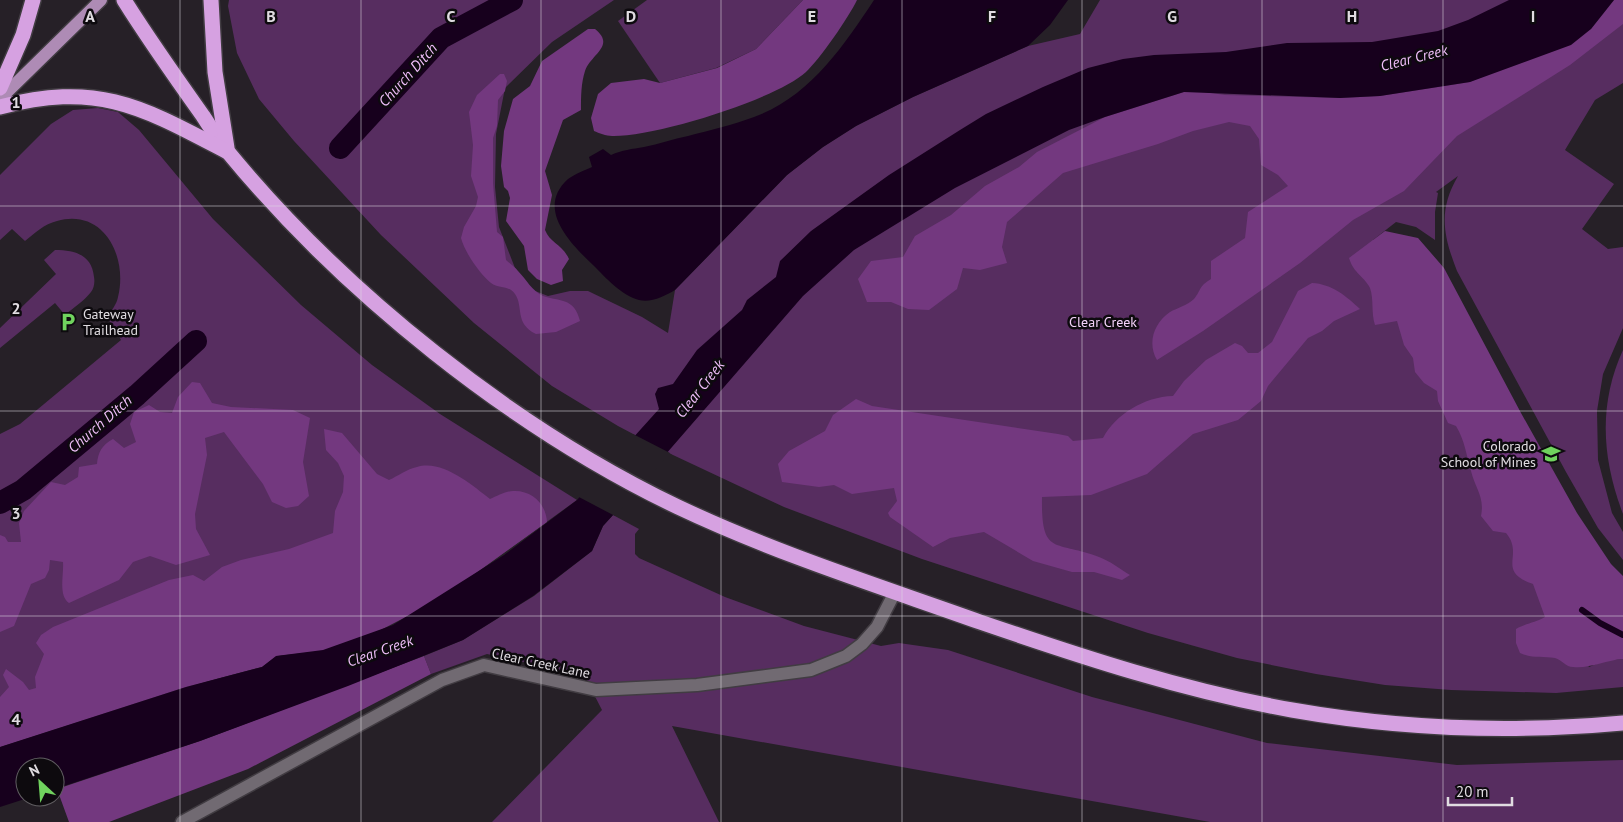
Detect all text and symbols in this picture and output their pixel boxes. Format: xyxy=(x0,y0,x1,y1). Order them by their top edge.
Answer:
text: A xyxy=(85,6,95,26)
text: B xyxy=(266,6,276,26)
text: C xyxy=(447,6,456,26)
text: D xyxy=(626,6,636,26)
text: E xyxy=(808,6,816,26)
text: F xyxy=(988,6,996,26)
text: G xyxy=(1167,6,1177,26)
text: H xyxy=(1347,6,1357,26)
text: I xyxy=(1531,6,1535,26)
water label: Church Ditch xyxy=(374,39,441,110)
water label: Clear Creek xyxy=(1378,40,1451,75)
text: 1 xyxy=(11,92,21,112)
text: 2 xyxy=(11,298,21,318)
place label: Gateway Trailhead xyxy=(83,305,138,339)
parking icon: Gateway Trailhead xyxy=(57,311,79,333)
park label: Clear Creek xyxy=(1069,313,1137,331)
water label: Clear Creek xyxy=(671,355,729,422)
water label: Church Ditch xyxy=(64,390,136,457)
place label: Colorado School of Mines xyxy=(1441,437,1536,471)
school or university icon: Colorado School of Mines xyxy=(1540,443,1562,465)
text: 3 xyxy=(11,503,21,523)
water label: Clear Creek xyxy=(344,630,417,671)
street label: Clear Creek Lane xyxy=(490,644,592,682)
text: 4 xyxy=(11,709,21,729)
north arrow xyxy=(15,757,65,807)
text: N xyxy=(26,760,42,780)
scale bar xyxy=(1448,774,1512,806)
text: 20 m xyxy=(1456,782,1489,801)

